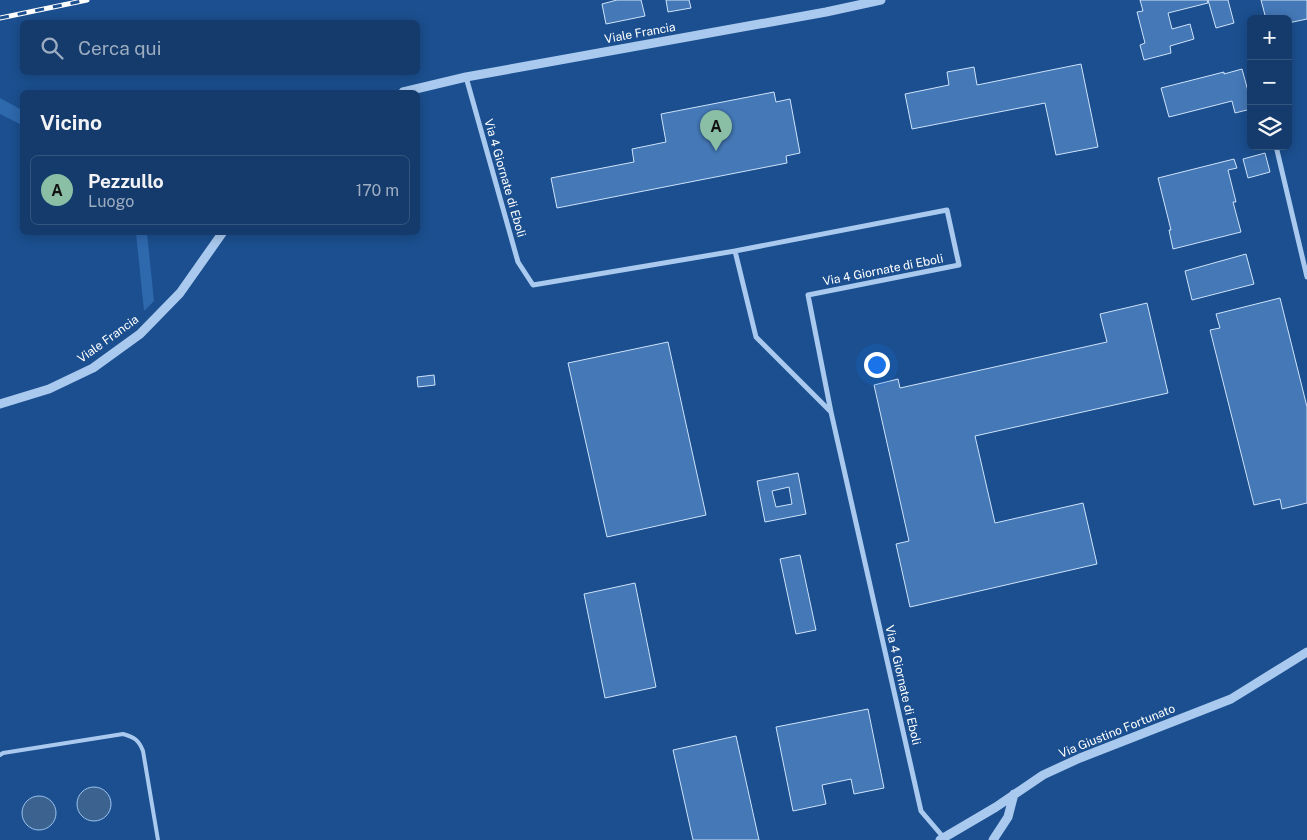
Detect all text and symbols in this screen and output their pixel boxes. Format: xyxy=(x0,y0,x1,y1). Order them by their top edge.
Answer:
map controls xyxy=(1247,15,1292,150)
button: + xyxy=(1247,15,1292,60)
search box xyxy=(20,20,420,75)
street label: Viale Francia xyxy=(603,20,677,46)
icon: search xyxy=(38,34,66,62)
text: Cerca qui xyxy=(78,37,161,59)
button: − xyxy=(1247,60,1292,105)
button: layers xyxy=(1247,105,1292,150)
text: Vicino xyxy=(40,110,102,135)
pin: A xyxy=(700,110,732,151)
street label: Via 4 Giornate di Eboli xyxy=(481,117,529,239)
text: Pezzullo xyxy=(88,170,164,192)
text: A xyxy=(51,181,63,200)
text: 170 m xyxy=(356,181,399,200)
text: Luogo xyxy=(88,192,134,211)
street label: Via 4 Giornate di Eboli xyxy=(822,251,944,289)
street label: Viale Francia xyxy=(75,312,141,366)
your location xyxy=(864,352,890,378)
street label: Via 4 Giornate di Eboli xyxy=(882,624,924,746)
street label: Via Giustino Fortunato xyxy=(1057,701,1177,761)

